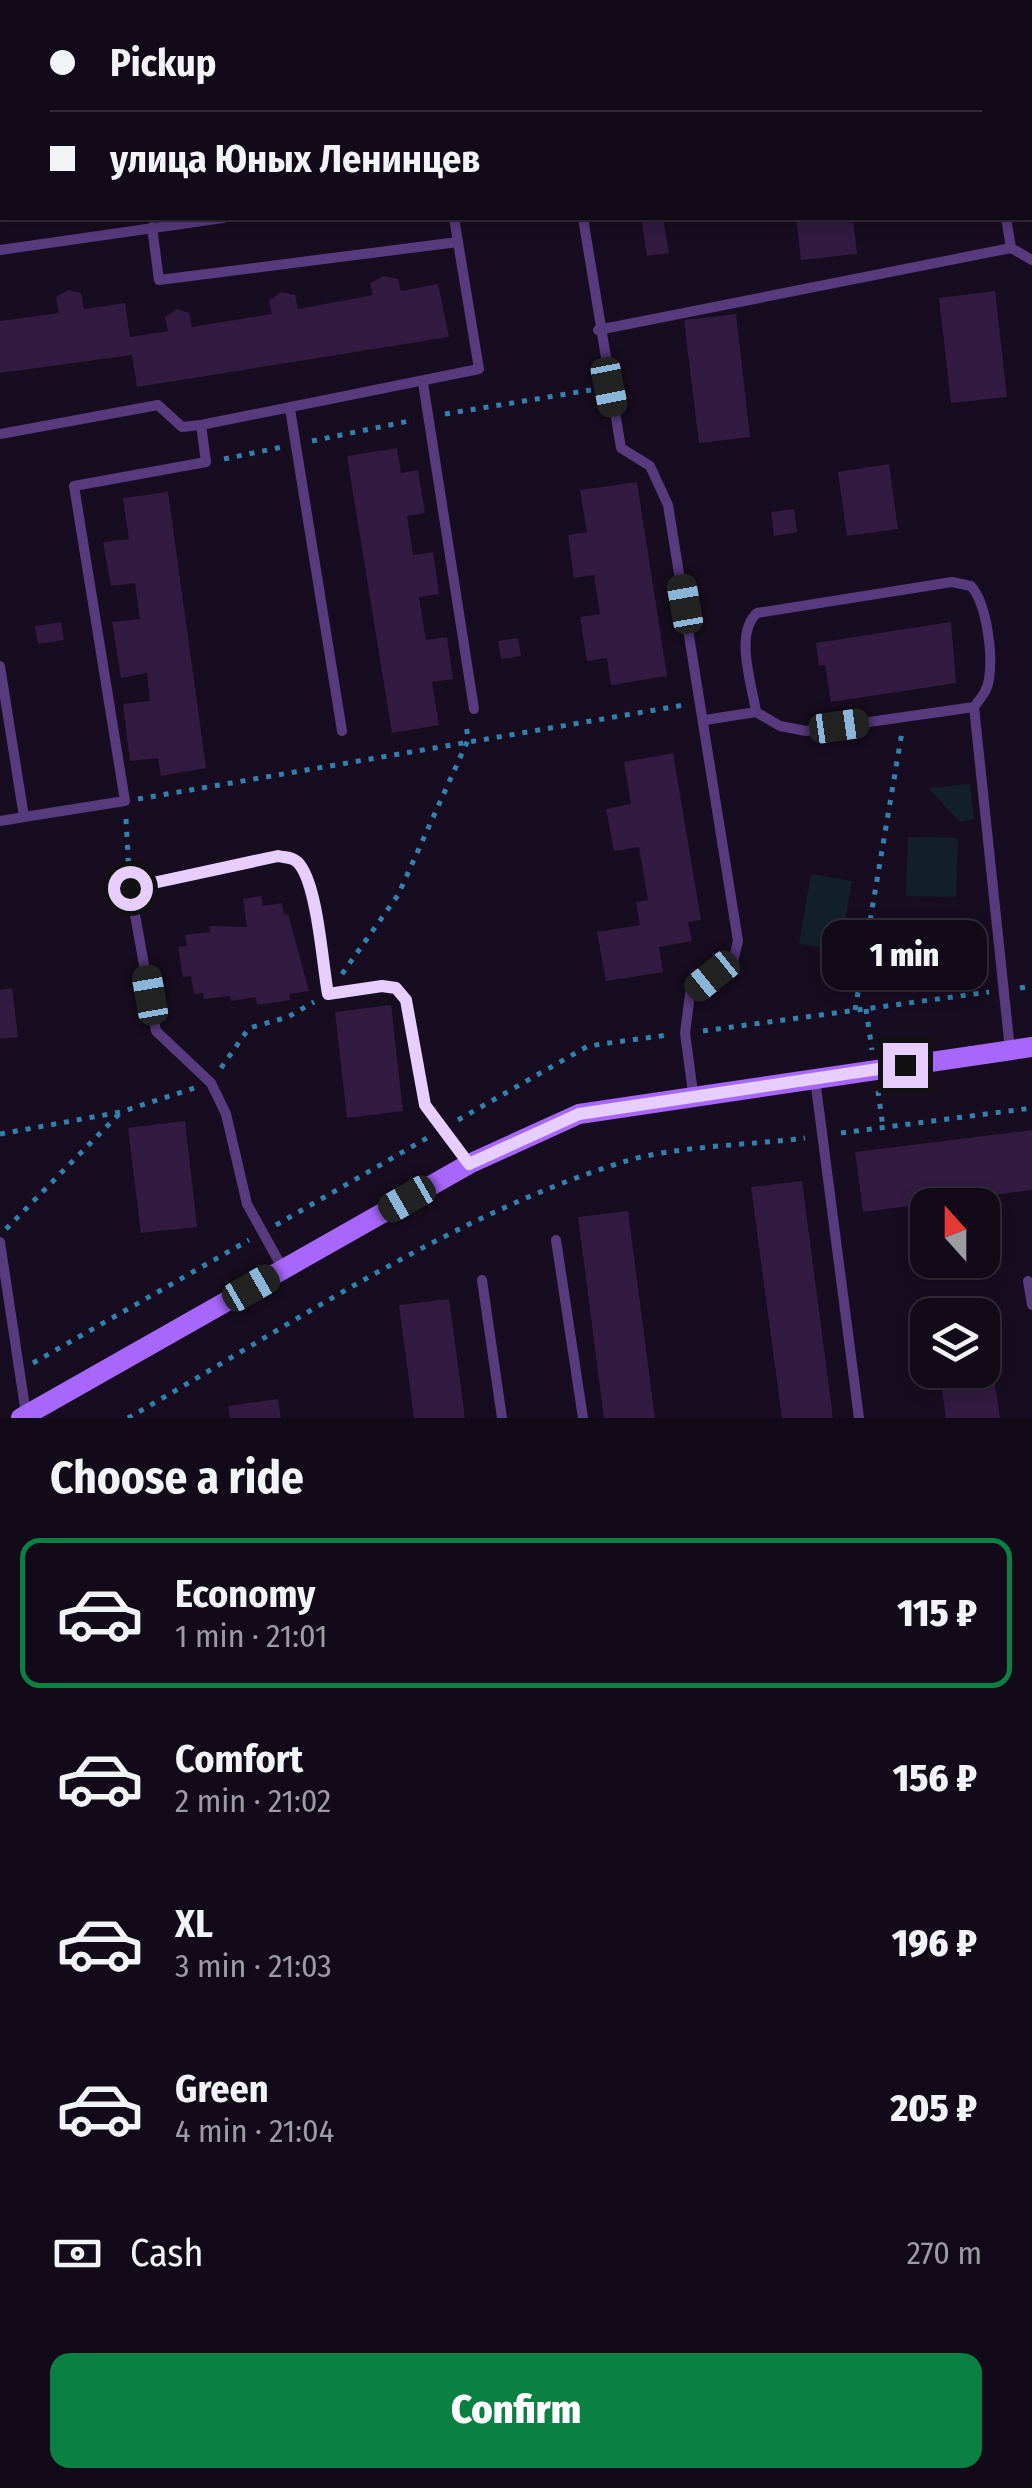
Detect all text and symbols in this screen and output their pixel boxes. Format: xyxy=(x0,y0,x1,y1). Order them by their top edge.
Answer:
text: Pickup xyxy=(110,40,216,86)
text: улица Юных Ленинцев xyxy=(110,136,481,182)
car xyxy=(589,355,629,419)
car xyxy=(665,572,705,636)
car xyxy=(807,707,871,745)
route start xyxy=(108,866,153,911)
callout: 1 min xyxy=(822,920,988,990)
text: 1 min xyxy=(870,936,939,974)
car xyxy=(679,945,745,1007)
car xyxy=(130,963,170,1027)
route end xyxy=(883,1043,928,1088)
car xyxy=(374,1171,440,1227)
north arrow xyxy=(910,1188,1000,1278)
map controls xyxy=(910,1188,1000,1388)
car xyxy=(218,1260,284,1316)
button: layers xyxy=(910,1298,1000,1388)
text: Choose a ride xyxy=(50,1451,304,1505)
icon: car xyxy=(55,1568,145,1658)
text: Economy xyxy=(175,1571,315,1617)
text: 115 ₽ xyxy=(897,1590,977,1636)
text: 1 min · 21:01 xyxy=(175,1617,327,1655)
icon: car xyxy=(55,1733,145,1823)
text: Comfort xyxy=(175,1736,303,1782)
text: 156 ₽ xyxy=(893,1755,977,1801)
text: 2 min · 21:02 xyxy=(175,1782,331,1820)
icon: car xyxy=(55,1898,145,1988)
text: XL xyxy=(175,1901,213,1947)
text: 196 ₽ xyxy=(892,1920,977,1966)
text: 3 min · 21:03 xyxy=(175,1947,332,1985)
icon: car xyxy=(55,2063,145,2153)
text: Green xyxy=(175,2066,269,2112)
text: 205 ₽ xyxy=(891,2085,977,2131)
text: 4 min · 21:04 xyxy=(175,2112,334,2150)
icon: cash xyxy=(50,2226,105,2281)
text: Cash xyxy=(130,2230,204,2276)
text: 270 m xyxy=(907,2234,982,2272)
button: Confirm xyxy=(50,2353,982,2468)

